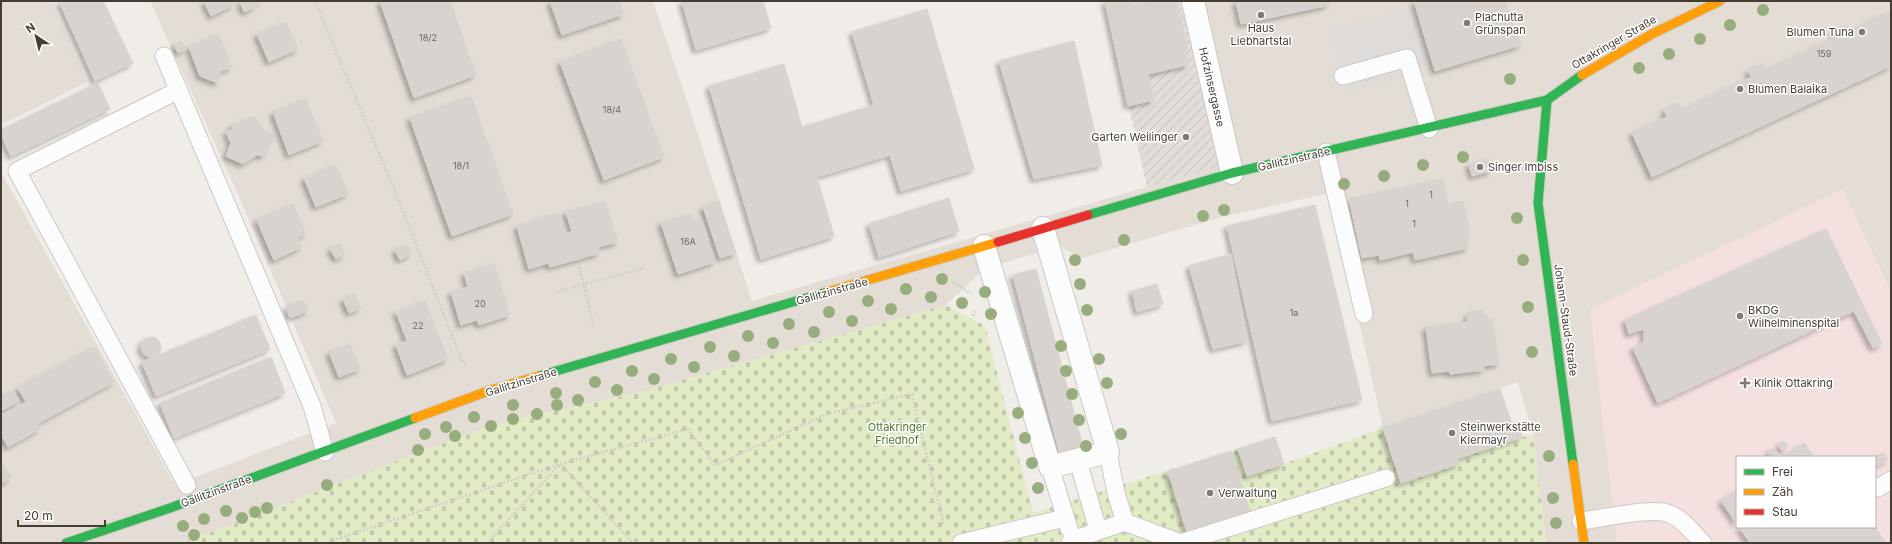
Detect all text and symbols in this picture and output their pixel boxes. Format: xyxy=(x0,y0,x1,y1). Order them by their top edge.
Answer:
marker: Haus Liebhartstal xyxy=(1256,10,1266,20)
place label: Plachutta Grünspan xyxy=(1475,10,1526,37)
street label: Ottakringer Straße xyxy=(1569,12,1659,72)
north arrow xyxy=(16,16,56,56)
marker: Plachutta Grünspan xyxy=(1462,18,1472,28)
text: N xyxy=(23,20,38,36)
place label: Haus Liebhartstal xyxy=(1231,21,1291,48)
place label: Blumen Tuna xyxy=(1787,25,1854,39)
marker: Blumen Tuna xyxy=(1857,27,1867,37)
house number: 18/2 xyxy=(419,32,437,43)
street label: Hofzinsergasse xyxy=(1196,46,1228,128)
house number: 159 xyxy=(1817,48,1832,59)
place label: Blumen Balaika xyxy=(1748,82,1827,96)
marker: Blumen Balaika xyxy=(1735,84,1745,94)
house number: 18/4 xyxy=(603,104,621,115)
place label: Garten Weilinger xyxy=(1091,130,1178,144)
marker: Garten Weilinger xyxy=(1181,132,1191,142)
street label: Gallitzinstraße xyxy=(1256,144,1332,174)
house number: 18/1 xyxy=(453,160,469,171)
place label: Singer Imbiss xyxy=(1488,160,1558,174)
marker: Singer Imbiss xyxy=(1475,162,1485,172)
house number: 1 xyxy=(1429,189,1433,200)
house number: 1 xyxy=(1405,198,1409,209)
house number: 1 xyxy=(1412,218,1416,229)
house number: 16A xyxy=(680,236,696,247)
street label: Johann-Staud-Straße xyxy=(1551,263,1581,377)
street label: Gallitzinstraße xyxy=(794,274,870,308)
house number: 20 xyxy=(474,298,486,309)
place label: BKDG Wilhelminenspital xyxy=(1748,303,1839,330)
house number: 1a xyxy=(1290,307,1298,318)
marker: BKDG Wilhelminenspital xyxy=(1735,311,1745,321)
house number: 22 xyxy=(413,320,423,331)
street label: Gallitzinstraße xyxy=(484,364,558,400)
place label: Klinik Ottakring xyxy=(1754,376,1833,390)
marker: Klinik Ottakring xyxy=(1739,377,1751,389)
park label: Ottakringer Friedhof xyxy=(868,420,926,447)
place label: Steinwerkstätte Kiermayr xyxy=(1460,420,1541,447)
marker: Steinwerkstätte Kiermayr xyxy=(1447,428,1457,438)
legend xyxy=(1736,456,1876,528)
text: Frei xyxy=(1772,464,1793,479)
street label: Gallitzinstraße xyxy=(179,472,253,510)
text: Zäh xyxy=(1772,484,1793,499)
place label: Verwaltung xyxy=(1218,486,1277,500)
marker: Verwaltung xyxy=(1205,488,1215,498)
scale bar xyxy=(18,502,105,528)
text: Stau xyxy=(1772,504,1798,519)
text: 20 m xyxy=(24,508,53,523)

